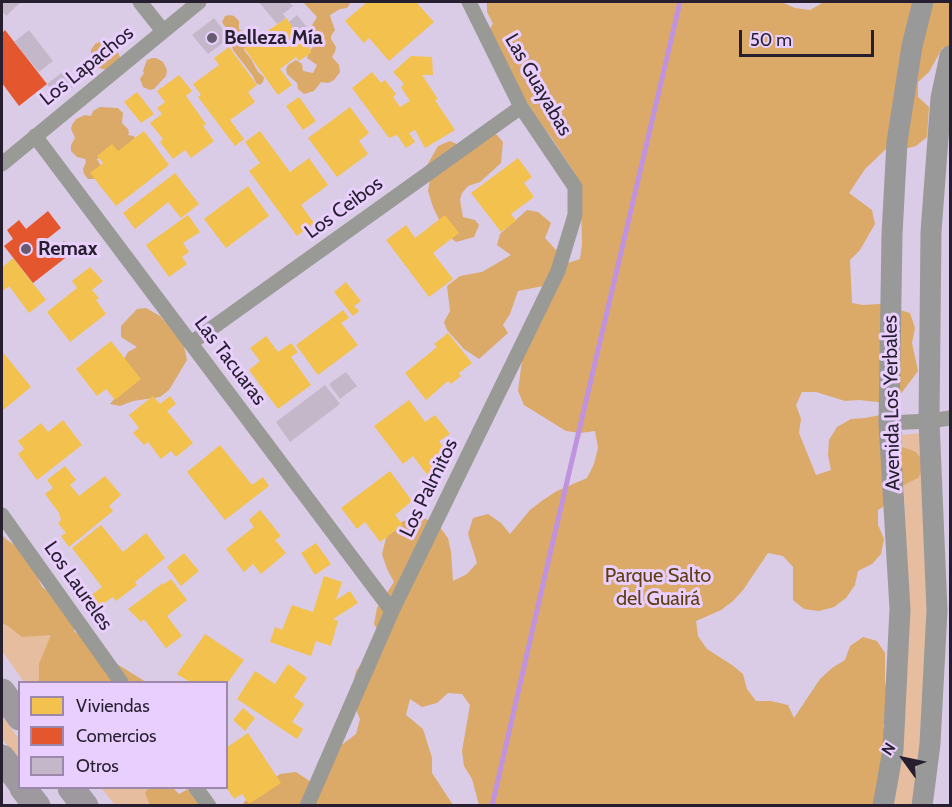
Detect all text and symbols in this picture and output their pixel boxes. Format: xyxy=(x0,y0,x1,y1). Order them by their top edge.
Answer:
scale bar xyxy=(742,18,877,56)
street label: Los Lapachos xyxy=(35,21,139,111)
place label: Belleza Mía xyxy=(224,26,323,50)
text: 50 m xyxy=(750,29,792,51)
street label: Las Guayabas xyxy=(499,30,577,140)
marker: Belleza Mía xyxy=(205,31,219,45)
street label: Los Ceibos xyxy=(300,172,388,244)
place label: Remax xyxy=(38,237,98,261)
marker: Remax xyxy=(19,242,33,256)
street label: Las Tacuaras xyxy=(189,312,271,410)
street label: Avenida Los Yerbales xyxy=(878,315,906,491)
street label: Los Palmitos xyxy=(395,435,463,541)
street label: Los Laureles xyxy=(39,537,117,635)
park label: Parque Salto del Guairá xyxy=(605,564,711,611)
legend xyxy=(18,681,228,789)
text: Viviendas xyxy=(76,695,150,717)
text: Comercios xyxy=(76,725,157,747)
north arrow xyxy=(874,729,934,789)
text: N xyxy=(877,739,900,759)
text: Otros xyxy=(76,755,119,777)

